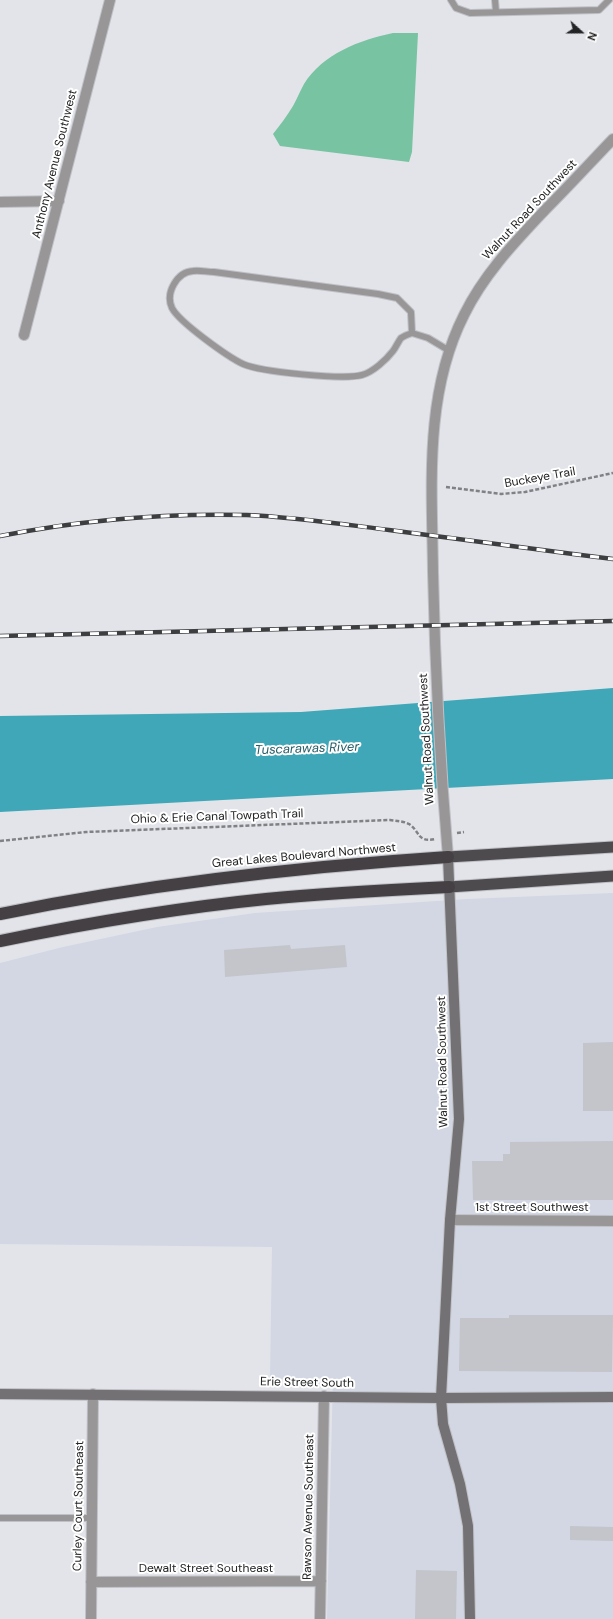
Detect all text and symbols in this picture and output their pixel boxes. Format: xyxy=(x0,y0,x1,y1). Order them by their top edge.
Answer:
north arrow xyxy=(561,12,601,52)
text: N xyxy=(584,30,600,43)
street label: Anthony Avenue Southwest xyxy=(30,88,80,240)
street label: Walnut Road Southwest xyxy=(480,157,580,263)
street label: Buckeye Trail xyxy=(503,465,577,491)
street label: Walnut Road Southwest xyxy=(416,673,438,805)
water label: Tuscarawas River xyxy=(255,739,359,759)
street label: Ohio & Erie Canal Towpath Trail xyxy=(130,807,304,827)
street label: Great Lakes Boulevard Northwest xyxy=(211,841,397,871)
street label: Walnut Road Southwest xyxy=(435,996,451,1128)
street label: 1st Street Southwest xyxy=(475,1201,589,1215)
street label: Erie Street South xyxy=(260,1375,354,1391)
street label: Rawson Avenue Southeast xyxy=(301,1434,317,1580)
street label: Curley Court Southeast xyxy=(71,1441,87,1571)
street label: Dewalt Street Southeast xyxy=(139,1562,273,1576)

